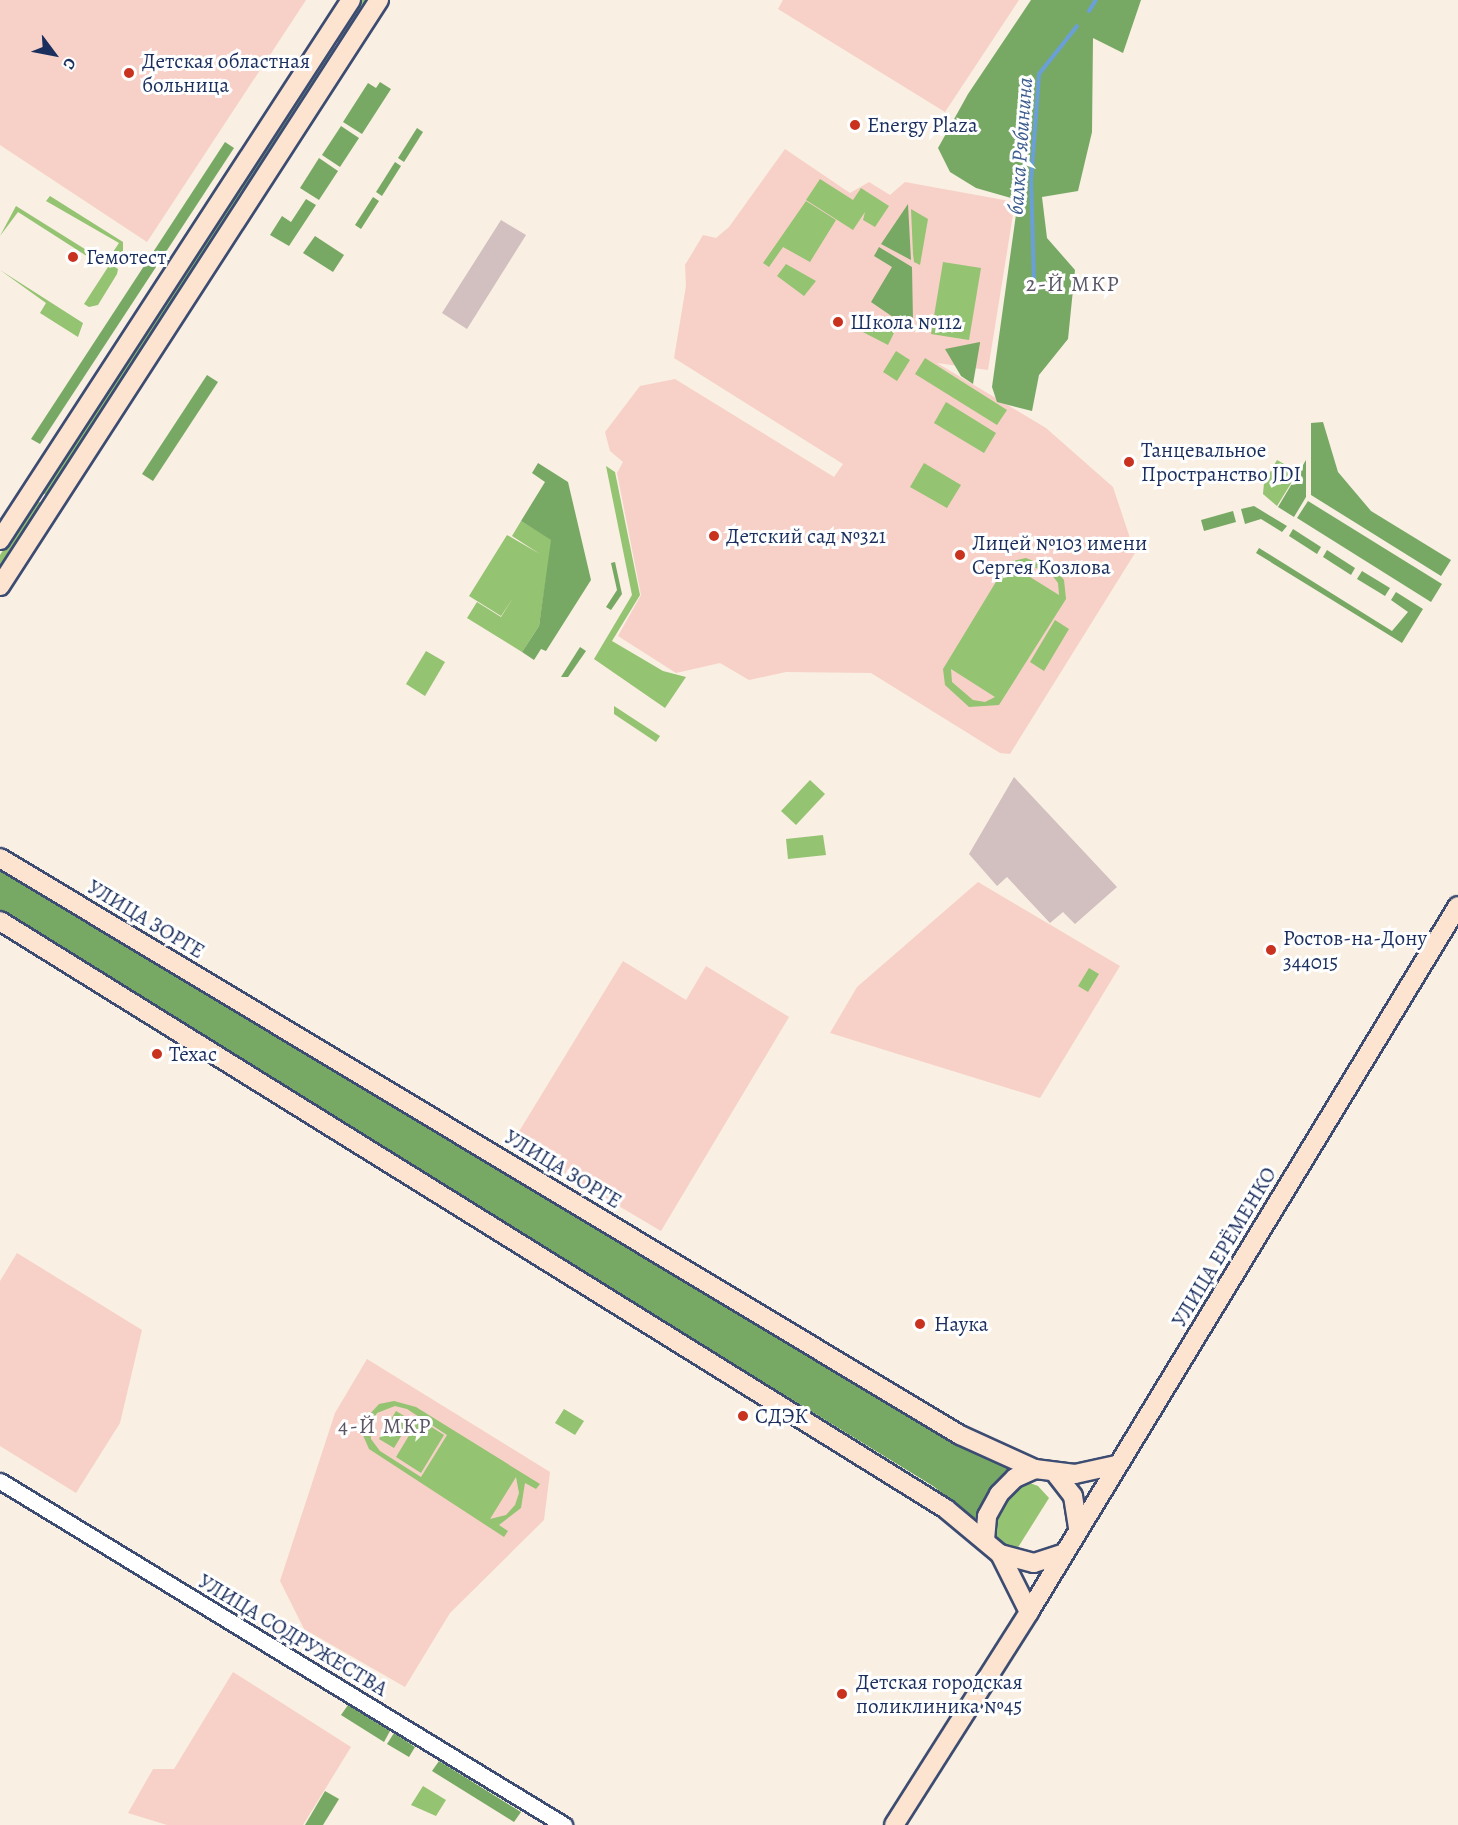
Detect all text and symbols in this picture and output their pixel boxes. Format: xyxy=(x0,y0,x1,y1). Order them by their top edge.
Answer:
north arrow xyxy=(24,24,84,84)
place label: Детская областная больница xyxy=(142,48,310,98)
text: С xyxy=(57,54,81,74)
marker: Детская областная больница xyxy=(120,64,138,82)
water label: балка Рябинина xyxy=(1003,76,1039,216)
place label: Energy Plaza xyxy=(867,112,978,138)
marker: Energy Plaza xyxy=(848,118,862,132)
place label: Гемотест xyxy=(86,244,166,270)
marker: Гемотест xyxy=(64,248,82,266)
district label: 2-Й МКР xyxy=(1026,272,1120,298)
place label: Школа №112 xyxy=(850,309,962,335)
marker: Школа №112 xyxy=(831,315,845,329)
place label: Танцевальное Пространство JDI xyxy=(1141,437,1301,487)
marker: Танцевальное Пространство JDI xyxy=(1122,455,1136,469)
place label: Детский сад №321 xyxy=(726,523,886,549)
marker: Детский сад №321 xyxy=(707,529,721,543)
place label: Лицей №103 имени Сергея Козлова xyxy=(972,530,1147,580)
marker: Лицей №103 имени Сергея Козлова xyxy=(953,548,967,562)
street label: УЛИЦА ЗОРГЕ xyxy=(83,874,209,964)
place label: Ростов-на-Дону 344015 xyxy=(1283,925,1427,975)
marker: Ростов-на-Дону 344015 xyxy=(1264,943,1278,957)
place label: Техас xyxy=(169,1041,217,1067)
marker: Техас xyxy=(150,1047,164,1061)
street label: УЛИЦА ЗОРГЕ xyxy=(500,1124,626,1214)
street label: УЛИЦА ЕРЁМЕНКО xyxy=(1166,1162,1282,1332)
place label: Наука xyxy=(934,1311,988,1337)
marker: Наука xyxy=(911,1315,929,1333)
place label: СДЭК xyxy=(755,1403,808,1429)
marker: СДЭК xyxy=(736,1409,750,1423)
district label: 4-Й МКР xyxy=(338,1414,432,1440)
street label: УЛИЦА СОДРУЖЕСТВА xyxy=(194,1568,392,1702)
place label: Детская городская поликлиника №45 xyxy=(856,1669,1023,1719)
marker: Детская городская поликлиника №45 xyxy=(833,1685,851,1703)

